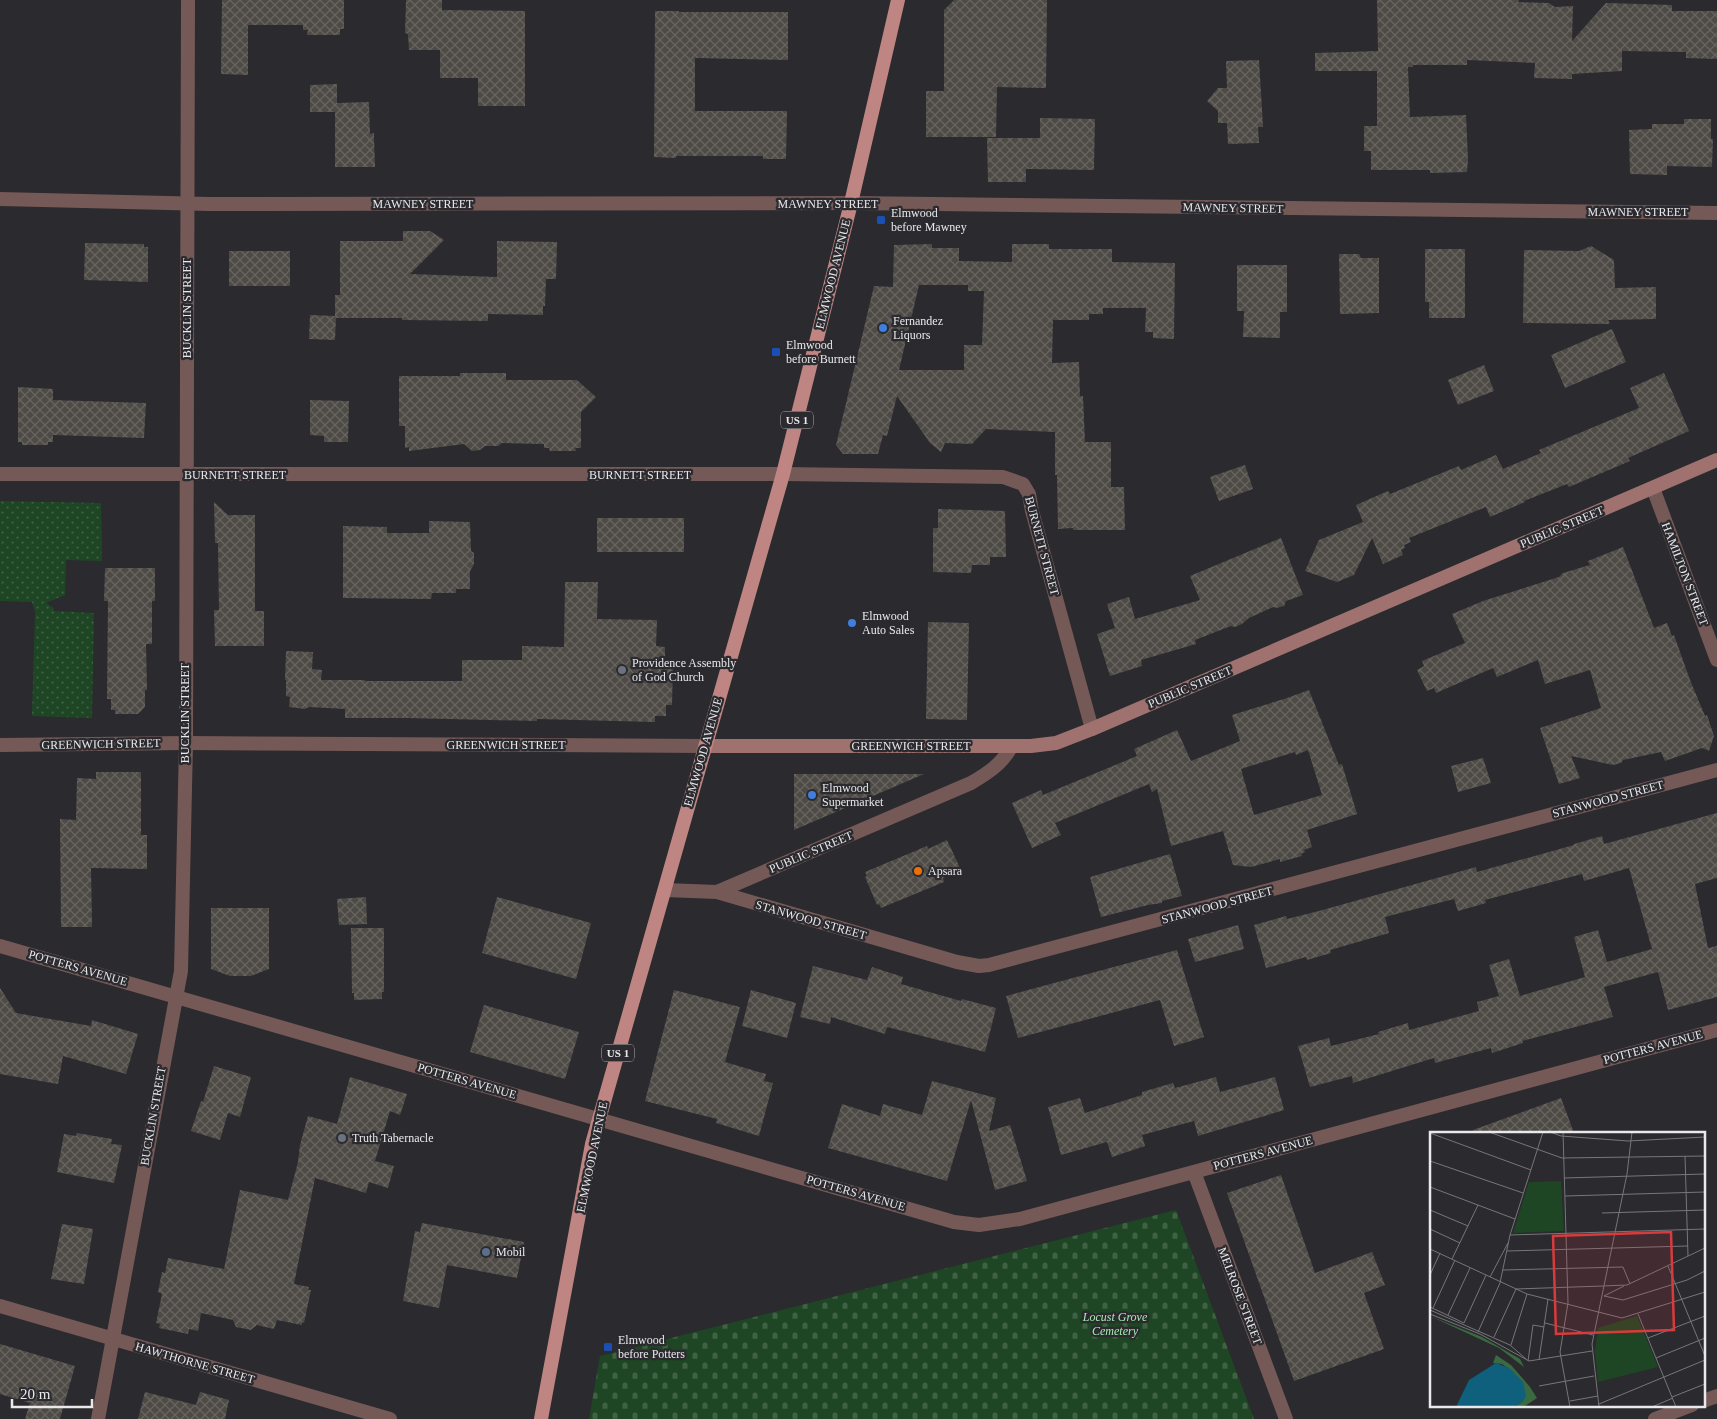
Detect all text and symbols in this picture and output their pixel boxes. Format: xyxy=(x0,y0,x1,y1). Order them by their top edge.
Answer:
street label: MAWNEY STREET xyxy=(373,197,474,211)
street label: MAWNEY STREET xyxy=(778,197,879,211)
street label: MAWNEY STREET xyxy=(1182,200,1284,216)
street label: MAWNEY STREET xyxy=(1588,205,1689,219)
place label: Elmwood before Mawney xyxy=(891,206,967,234)
marker: Elmwood before Mawney xyxy=(875,214,887,226)
street label: ELMWOOD AVENUE xyxy=(813,218,853,330)
street label: BUCKLIN STREET xyxy=(180,257,194,358)
place label: Fernandez Liquors xyxy=(893,314,943,342)
marker: Fernandez Liquors xyxy=(877,322,889,334)
place label: Elmwood before Burnett xyxy=(786,338,856,366)
marker: Elmwood before Burnett xyxy=(770,346,782,358)
road number: US 1 xyxy=(781,412,813,428)
street label: BURNETT STREET xyxy=(184,468,287,482)
street label: BURNETT STREET xyxy=(589,468,692,482)
street label: BURNETT STREET xyxy=(1022,495,1062,598)
street label: PUBLIC STREET xyxy=(1518,503,1607,551)
street label: HAMILTON STREET xyxy=(1659,520,1711,628)
place label: Elmwood Auto Sales xyxy=(862,609,915,637)
marker: Elmwood Auto Sales xyxy=(846,617,858,629)
place label: Providence Assembly of God Church xyxy=(632,656,736,684)
street label: BUCKLIN STREET xyxy=(178,662,192,763)
street label: PUBLIC STREET xyxy=(1146,663,1235,711)
marker: Providence Assembly of God Church xyxy=(616,664,628,676)
street label: ELMWOOD AVENUE xyxy=(681,696,725,808)
street label: GREENWICH STREET xyxy=(41,736,161,752)
street label: GREENWICH STREET xyxy=(447,738,566,752)
street label: GREENWICH STREET xyxy=(852,739,971,753)
street label: STANWOOD STREET xyxy=(1551,777,1666,821)
place label: Elmwood Supermarket xyxy=(822,781,884,809)
marker: Elmwood Supermarket xyxy=(806,789,818,801)
street label: PUBLIC STREET xyxy=(767,828,856,876)
place label: Apsara xyxy=(928,864,963,878)
marker: Apsara xyxy=(912,865,924,877)
street label: STANWOOD STREET xyxy=(1160,883,1275,927)
street label: STANWOOD STREET xyxy=(754,897,869,943)
street label: POTTERS AVENUE xyxy=(27,947,129,989)
street label: POTTERS AVENUE xyxy=(1602,1027,1704,1067)
road number: US 1 xyxy=(602,1044,634,1062)
street label: POTTERS AVENUE xyxy=(416,1060,518,1102)
street label: BUCKLIN STREET xyxy=(137,1065,169,1167)
street label: ELMWOOD AVENUE xyxy=(573,1100,611,1214)
place label: Truth Tabernacle xyxy=(352,1131,433,1145)
marker: Truth Tabernacle xyxy=(336,1132,348,1144)
inset map xyxy=(1430,1132,1704,1406)
street label: POTTERS AVENUE xyxy=(1212,1133,1314,1173)
street label: POTTERS AVENUE xyxy=(805,1172,907,1214)
place label: Mobil xyxy=(496,1245,526,1259)
street label: MELROSE STREET xyxy=(1215,1245,1265,1347)
marker: Mobil xyxy=(480,1246,492,1258)
park label: Locust Grove Cemetery xyxy=(1082,1310,1148,1338)
place label: Elmwood before Potters xyxy=(618,1333,685,1361)
street label: HAWTHORNE STREET xyxy=(134,1339,257,1387)
marker: Elmwood before Potters xyxy=(602,1341,614,1353)
scale bar xyxy=(12,1376,92,1408)
text: 20 m xyxy=(20,1386,51,1402)

